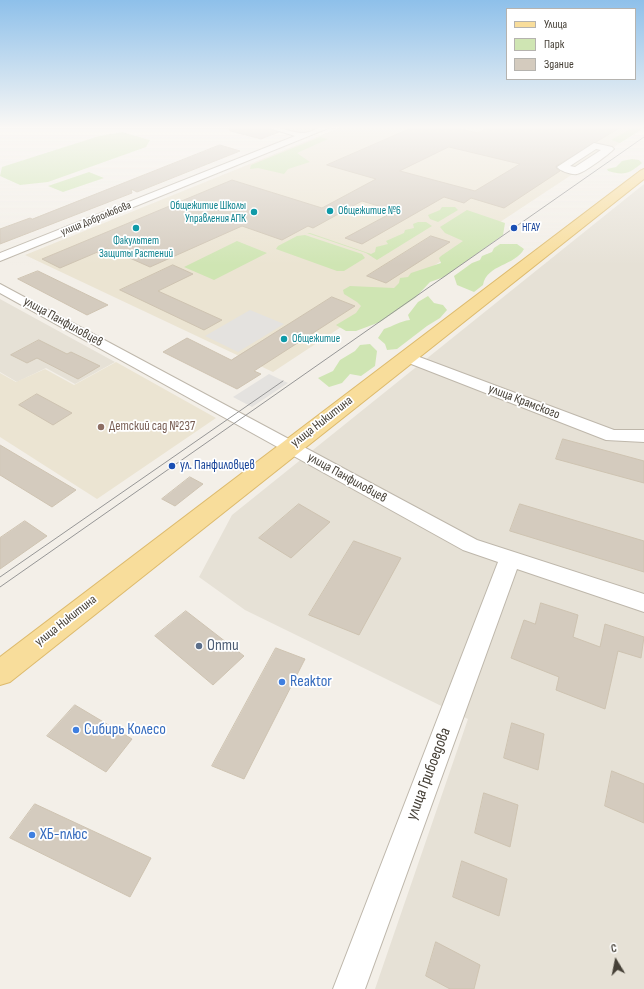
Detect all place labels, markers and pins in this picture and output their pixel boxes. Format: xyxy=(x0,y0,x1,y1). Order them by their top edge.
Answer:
place label: Общежитие Школы Управления АПК xyxy=(170,199,246,225)
place label: Общежитие №6 xyxy=(338,204,401,218)
marker: Общежитие №6 xyxy=(325,206,335,216)
marker: Общежитие Школы Управления АПК xyxy=(249,207,259,217)
place label: НГАУ xyxy=(522,221,540,235)
marker: Факультет Защиты Растений xyxy=(131,223,141,233)
marker: НГАУ xyxy=(509,223,519,233)
place label: Факультет Защиты Растений xyxy=(99,234,173,260)
place label: Общежитие xyxy=(292,332,340,346)
marker: Общежитие xyxy=(279,334,289,344)
place label: Детский сад №237 xyxy=(109,419,195,435)
marker: Детский сад №237 xyxy=(96,422,106,432)
place label: ул. Панфиловцев xyxy=(180,458,255,474)
marker: ул. Панфиловцев xyxy=(167,461,177,471)
place label: Опти xyxy=(207,636,239,656)
marker: Опти xyxy=(194,641,204,651)
place label: Reaktor xyxy=(290,672,332,692)
marker: Reaktor xyxy=(277,677,287,687)
place label: Сибирь Колесо xyxy=(84,720,166,740)
marker: Сибирь Колесо xyxy=(71,725,81,735)
place label: ХБ-плюс xyxy=(40,825,88,845)
marker: ХБ-плюс xyxy=(27,830,37,840)

